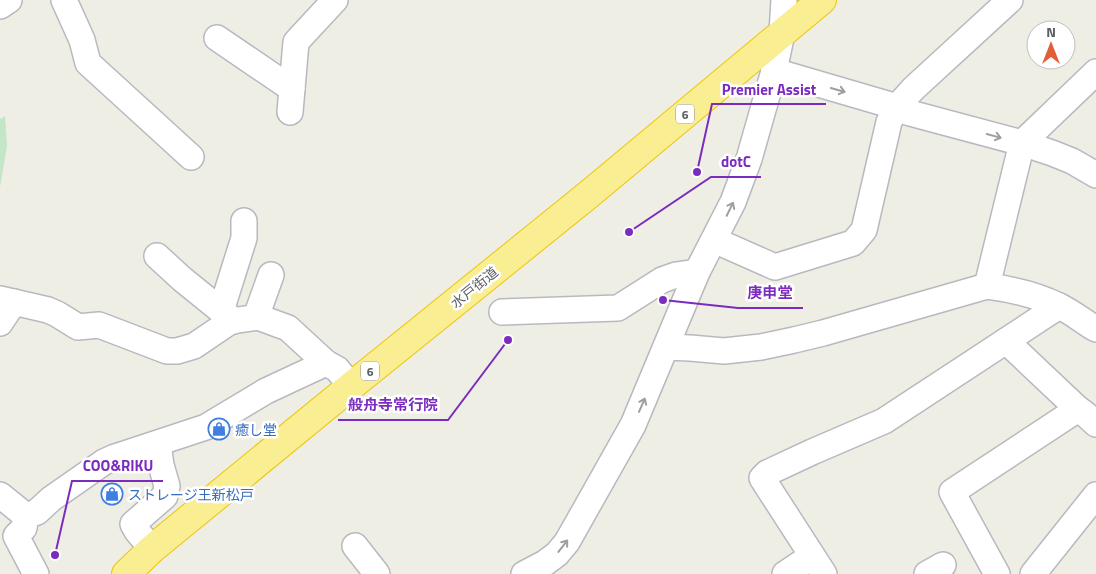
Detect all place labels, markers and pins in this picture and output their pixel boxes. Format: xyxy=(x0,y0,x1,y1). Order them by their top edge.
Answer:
callout: Premier Assist xyxy=(712,74,826,104)
callout: dotC xyxy=(711,147,761,177)
callout: 庚申堂 xyxy=(738,278,803,308)
callout: 般舟寺常行院 xyxy=(338,390,448,420)
shop icon: 癒し堂 xyxy=(207,417,231,441)
place label: 癒し堂 xyxy=(235,419,277,440)
callout: COO&RIKU xyxy=(72,451,163,481)
shop icon: ストレージ王新松戸 xyxy=(100,482,124,506)
place label: ストレージ王新松戸 xyxy=(128,484,254,505)

